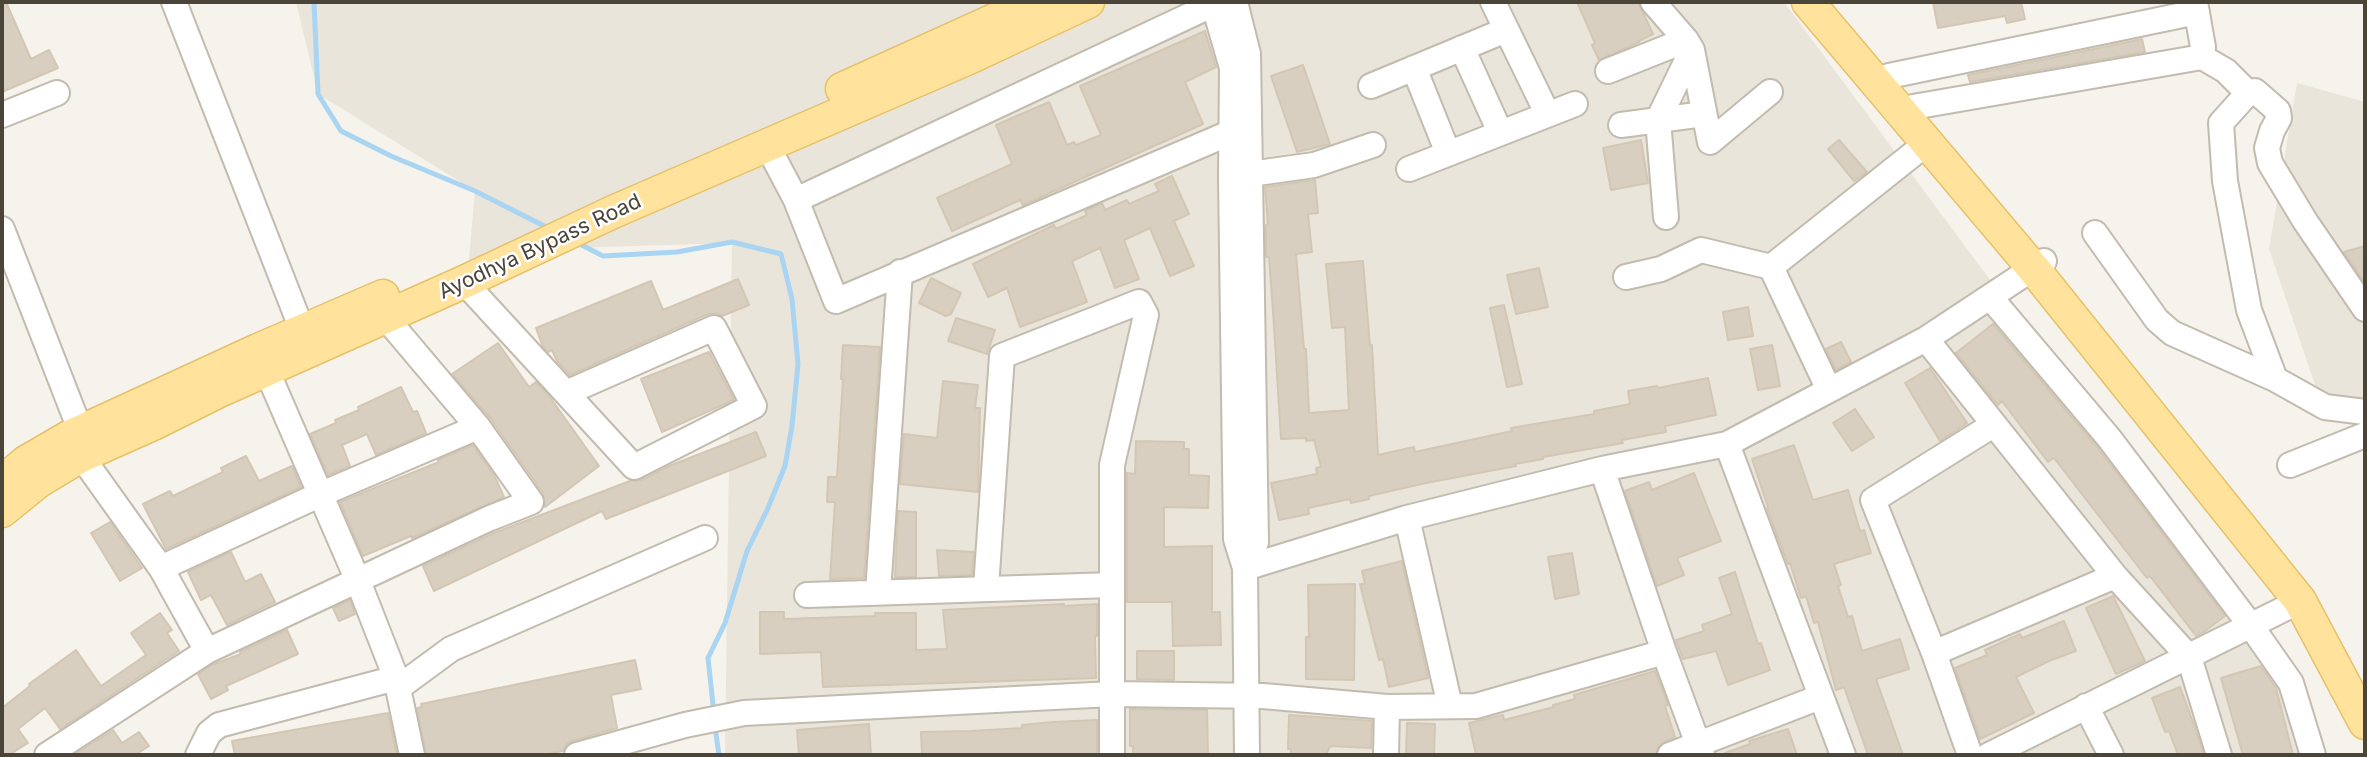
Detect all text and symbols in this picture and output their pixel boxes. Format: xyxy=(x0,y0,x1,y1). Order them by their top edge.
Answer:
street label: Ayodhya Bypass Road xyxy=(435,189,645,305)

